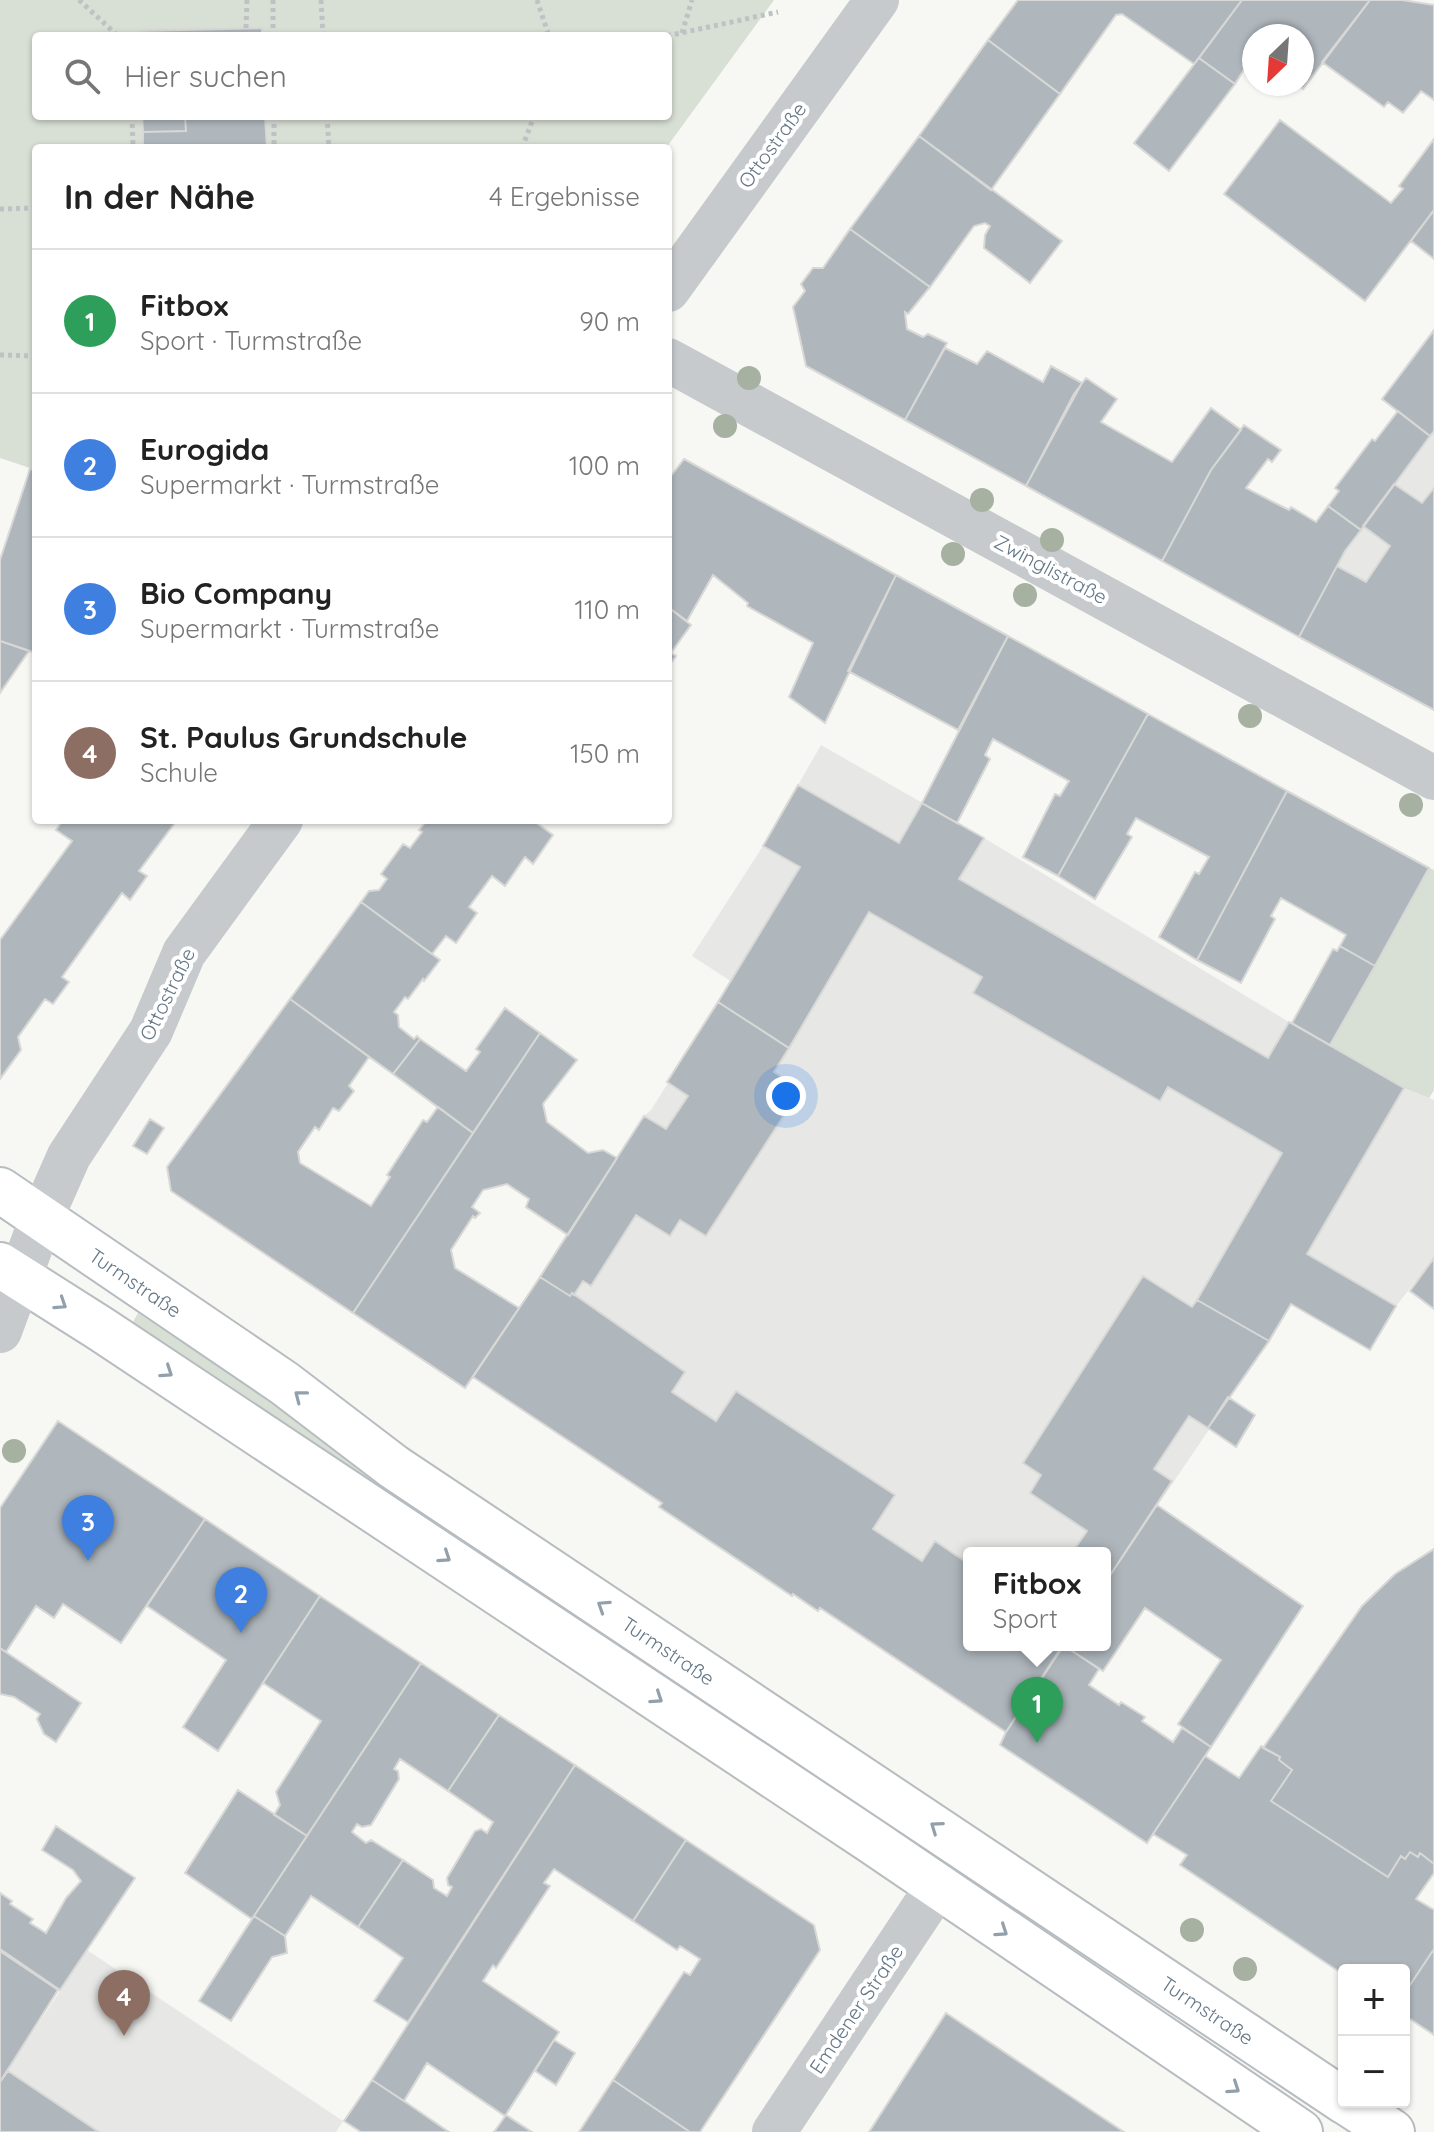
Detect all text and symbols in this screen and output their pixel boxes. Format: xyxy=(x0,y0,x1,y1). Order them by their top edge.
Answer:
north arrow xyxy=(1242,24,1314,96)
search box xyxy=(32,32,672,120)
icon: search xyxy=(60,54,104,98)
text: Hier suchen xyxy=(124,57,287,95)
street label: Ottostraße xyxy=(732,97,812,193)
text: In der Nähe xyxy=(64,175,255,218)
text: 4 Ergebnisse xyxy=(489,180,640,213)
text: Fitbox xyxy=(140,286,228,324)
text: 1 xyxy=(85,305,95,338)
text: 90 m xyxy=(579,305,640,338)
text: Sport · Turmstraße xyxy=(140,324,362,357)
text: Eurogida xyxy=(140,430,269,468)
text: 2 xyxy=(83,449,97,482)
text: 100 m xyxy=(569,449,640,482)
text: Supermarkt · Turmstraße xyxy=(140,468,439,501)
street label: Zwinglistraße xyxy=(990,529,1112,609)
text: Bio Company xyxy=(140,574,332,612)
text: 3 xyxy=(83,593,97,626)
text: 110 m xyxy=(574,593,640,626)
text: Supermarkt · Turmstraße xyxy=(140,612,439,645)
text: St. Paulus Grundschule xyxy=(140,718,468,756)
text: 4 xyxy=(82,737,98,770)
text: 150 m xyxy=(570,737,640,770)
text: Schule xyxy=(140,756,218,789)
street label: Ottostraße xyxy=(134,944,200,1044)
your location xyxy=(766,1076,806,1116)
street label: Turmstraße xyxy=(85,1242,187,1322)
one-way arrow xyxy=(53,1294,67,1309)
one-way arrow xyxy=(158,1362,172,1377)
one-way arrow xyxy=(294,1391,309,1405)
pin: 3 xyxy=(62,1495,114,1561)
one-way arrow xyxy=(436,1547,451,1562)
popup xyxy=(963,1547,1111,1651)
text: Fitbox xyxy=(993,1564,1081,1602)
pin: 2 xyxy=(215,1567,267,1633)
one-way arrow xyxy=(597,1601,611,1616)
text: Sport xyxy=(993,1602,1058,1635)
street label: Turmstraße xyxy=(618,1610,720,1690)
pin: 1 xyxy=(1011,1677,1063,1743)
one-way arrow xyxy=(648,1688,662,1703)
one-way arrow xyxy=(931,1822,945,1837)
one-way arrow xyxy=(993,1921,1008,1936)
street label: Emdener Straße xyxy=(804,1940,908,2078)
map controls xyxy=(1338,1964,1410,2108)
button: + xyxy=(1338,1964,1410,2036)
pin: 4 xyxy=(98,1970,150,2036)
street label: Turmstraße xyxy=(1157,1970,1259,2050)
button: − xyxy=(1338,2036,1410,2108)
one-way arrow xyxy=(1226,2078,1240,2093)

